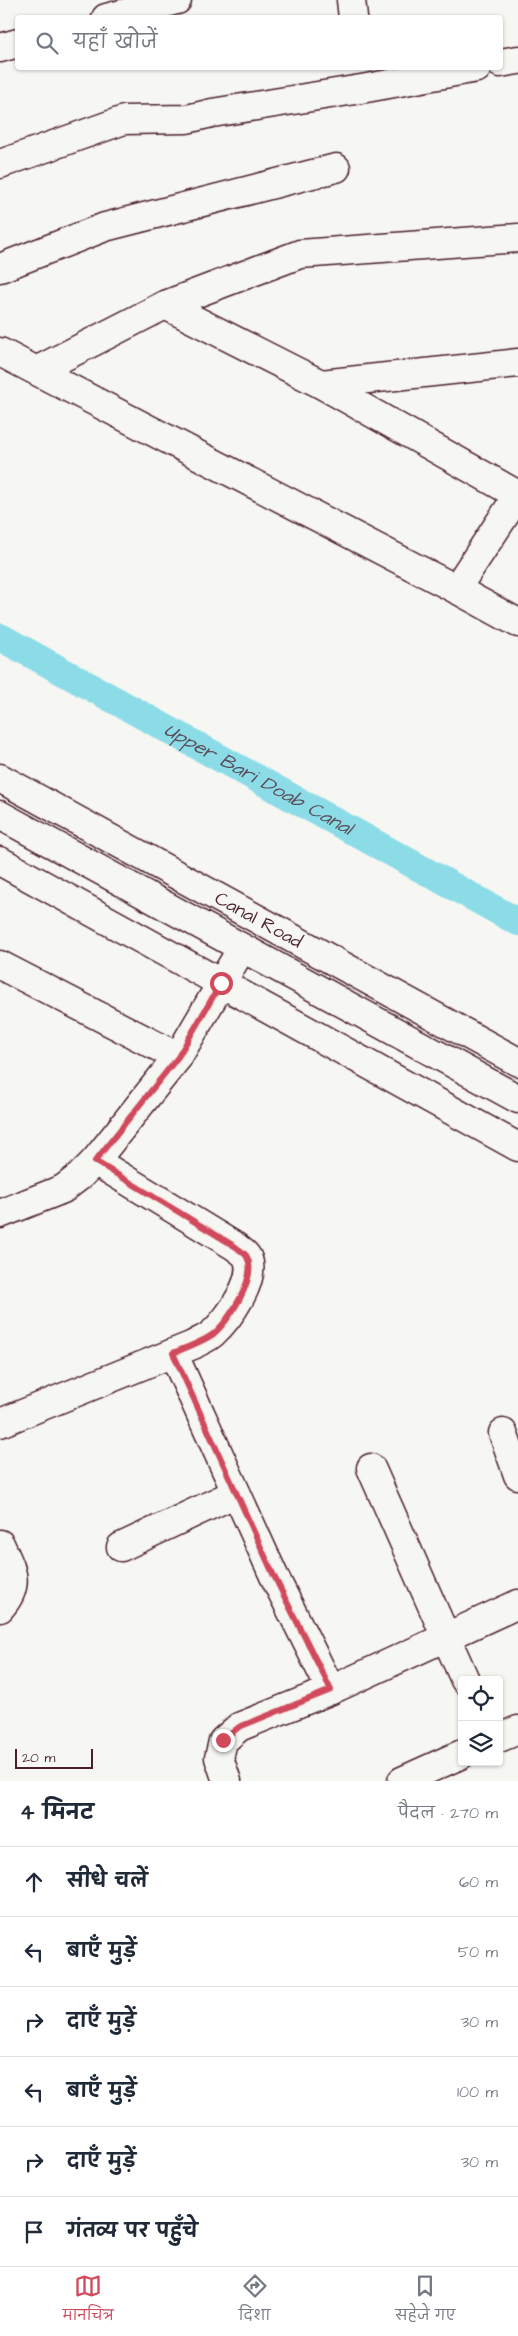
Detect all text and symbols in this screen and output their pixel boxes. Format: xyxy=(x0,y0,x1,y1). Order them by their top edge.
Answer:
search box xyxy=(15,15,503,70)
icon: search xyxy=(33,29,61,57)
text: यहाँ खोजें xyxy=(73,29,157,56)
water label: Upper Bari Doab Canal xyxy=(159,716,360,844)
street label: Canal Road xyxy=(210,885,308,955)
route start xyxy=(210,972,233,995)
map controls xyxy=(458,1676,503,1766)
button: locate xyxy=(458,1676,503,1721)
button: layers xyxy=(458,1721,503,1766)
route end xyxy=(212,1729,235,1752)
scale bar xyxy=(15,1746,92,1769)
text: 20 m xyxy=(22,1748,55,1768)
text: 4 मिनट xyxy=(20,1798,94,1827)
text: पैदल · 270 m xyxy=(398,1802,498,1824)
icon: ahead xyxy=(20,1868,48,1896)
text: सीधे चलें xyxy=(67,1868,148,1895)
text: 60 m xyxy=(459,1871,498,1893)
icon: left xyxy=(20,1938,48,1966)
text: बाएँ मुड़ें xyxy=(67,1938,136,1965)
text: 50 m xyxy=(458,1941,498,1963)
icon: right xyxy=(20,2008,48,2036)
text: दाएँ मुड़ें xyxy=(67,2008,136,2035)
text: 30 m xyxy=(461,2011,498,2033)
icon: left xyxy=(20,2078,48,2106)
text: बाएँ मुड़ें xyxy=(67,2078,136,2105)
text: 100 m xyxy=(457,2081,498,2103)
icon: right xyxy=(20,2148,48,2176)
text: दाएँ मुड़ें xyxy=(67,2148,136,2175)
text: 30 m xyxy=(461,2151,498,2173)
icon: arrive xyxy=(20,2218,48,2246)
text: गंतव्य पर पहुँचे xyxy=(67,2218,198,2245)
tab: मानचित्र xyxy=(62,2272,114,2331)
tab: दिशा xyxy=(239,2272,270,2331)
tab: सहेजे गए xyxy=(395,2272,456,2331)

